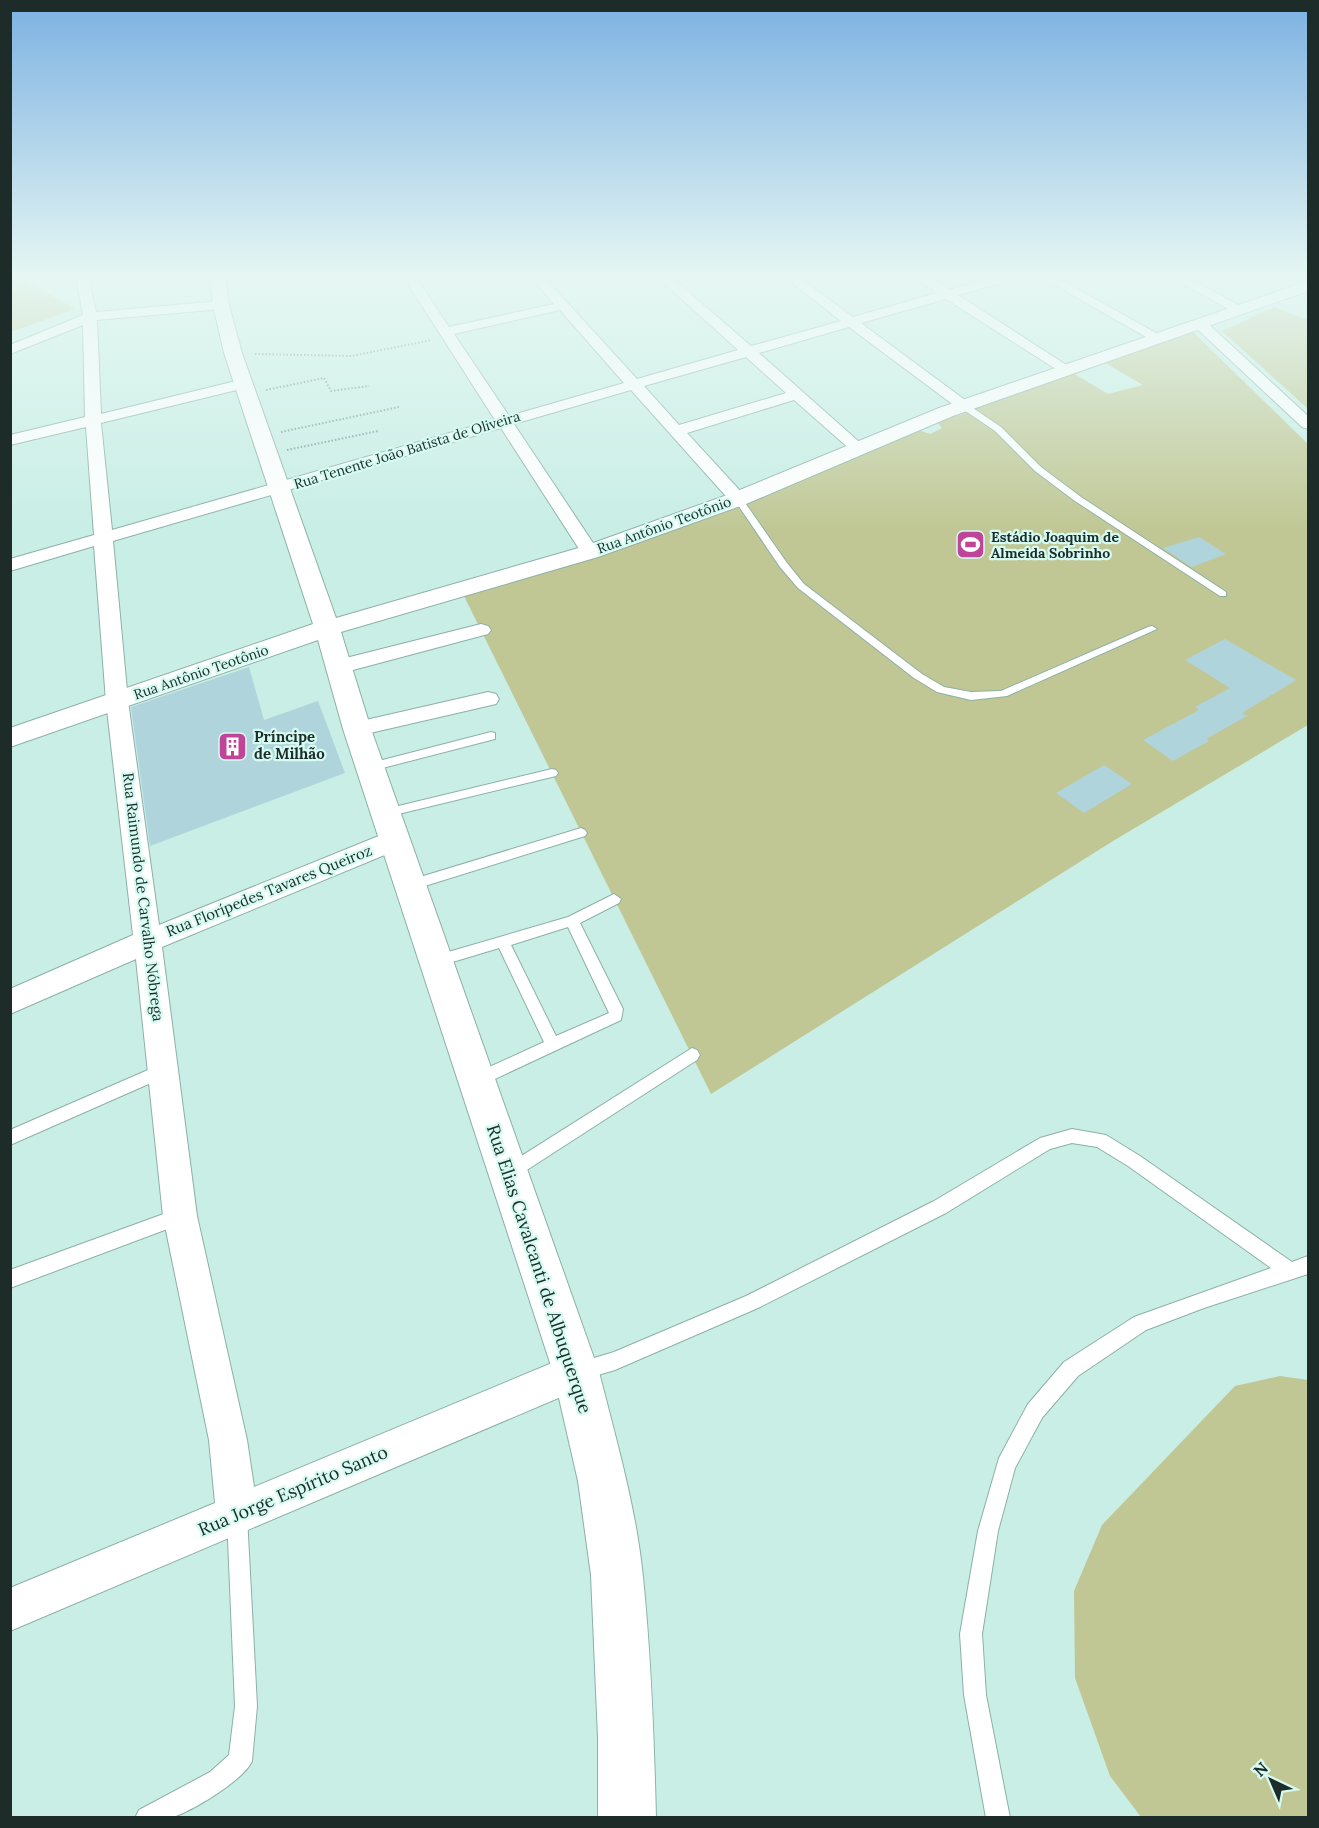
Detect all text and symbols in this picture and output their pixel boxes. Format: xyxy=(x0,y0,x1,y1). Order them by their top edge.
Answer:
street label: Rua Tenente João Batista de Oliveira xyxy=(292,407,522,493)
street label: Rua Antônio Teotônio xyxy=(595,492,733,558)
place label: Estádio Joaquim de Almeida Sobrinho xyxy=(991,528,1119,562)
sports icon: Estádio Joaquim de Almeida Sobrinho xyxy=(954,529,986,561)
street label: Rua Antônio Teotônio xyxy=(131,640,271,704)
place label: Príncipe de Milhão xyxy=(254,727,325,763)
building icon: Príncipe de Milhão xyxy=(217,730,249,762)
street label: Rua Raimundo de Carvalho Nóbrega xyxy=(119,771,168,1023)
street label: Rua Florípedes Tavares Queiroz xyxy=(163,840,374,941)
street label: Rua Elias Cavalcanti de Albuquerque xyxy=(482,1121,597,1417)
street label: Rua Jorge Espírito Santo xyxy=(195,1440,391,1541)
north arrow xyxy=(1241,1750,1301,1810)
text: N xyxy=(1249,1758,1272,1781)

